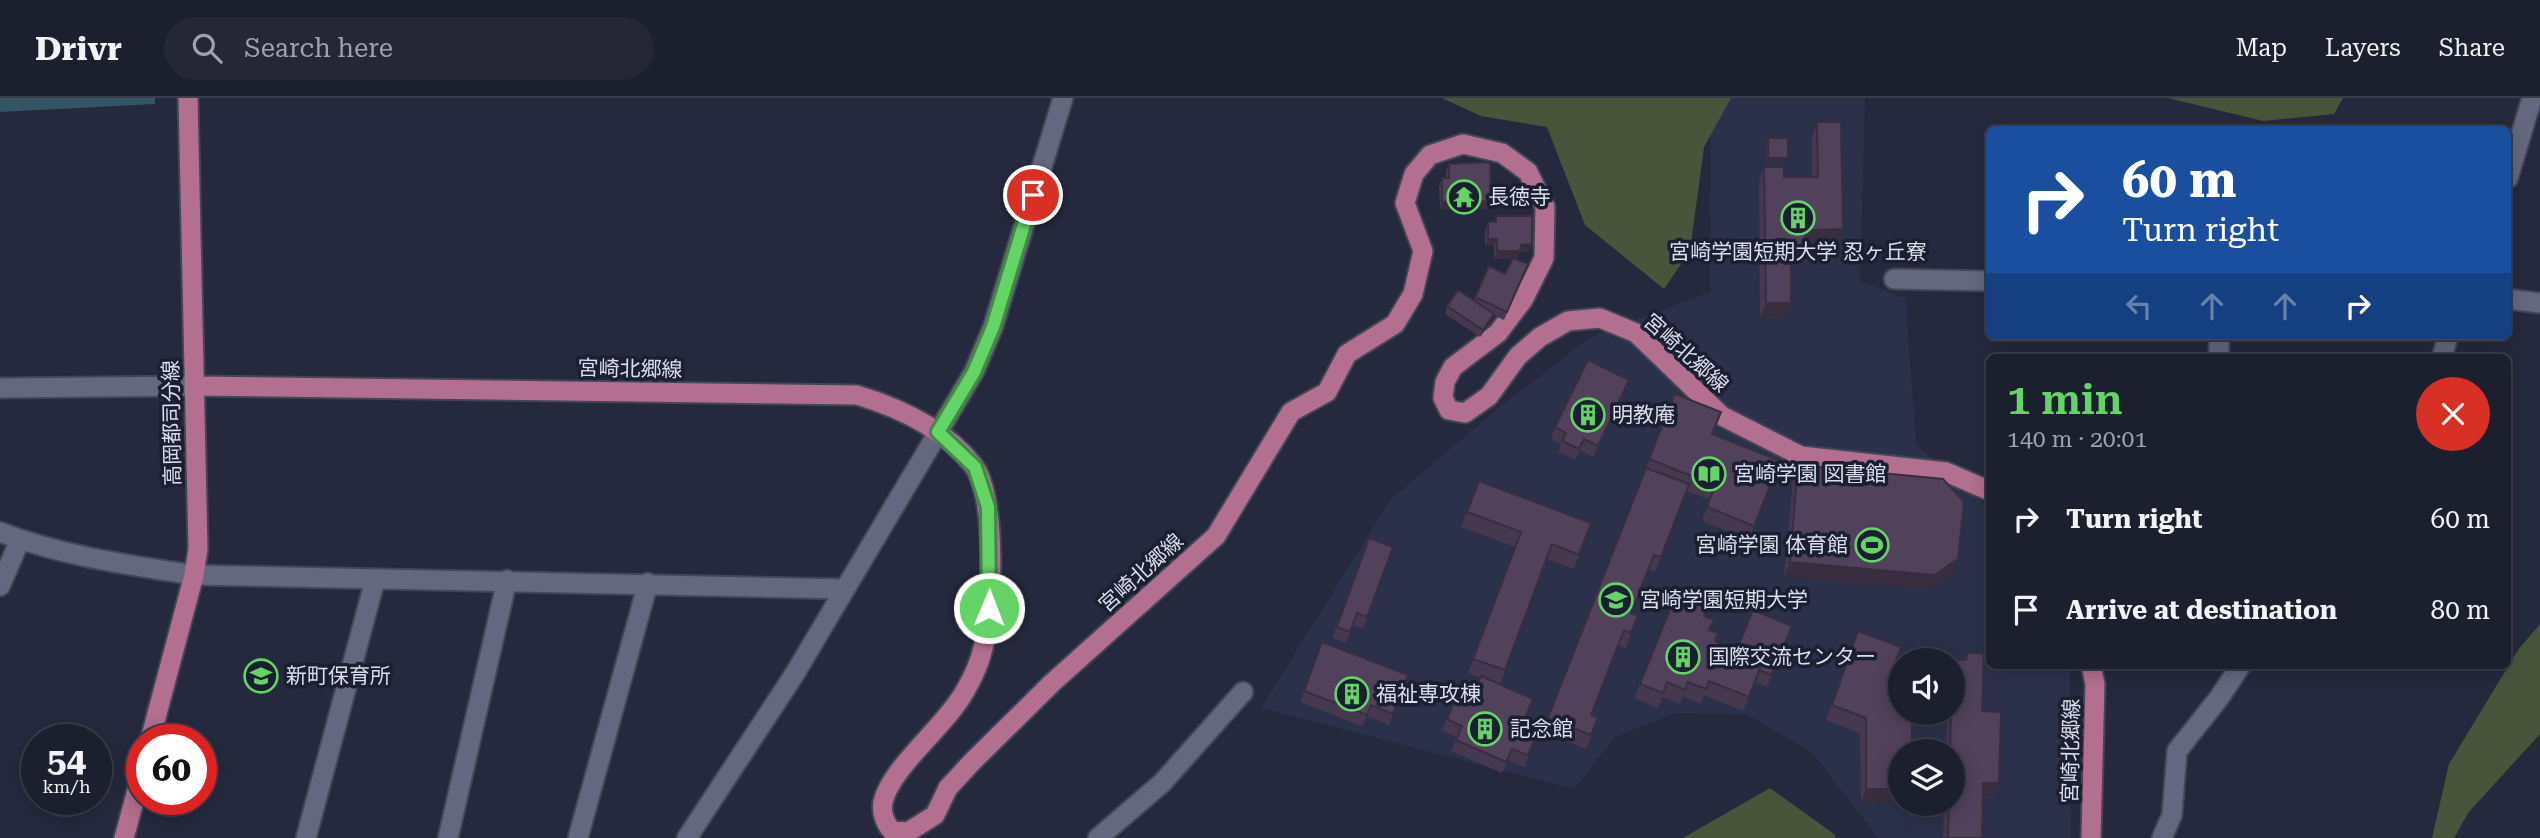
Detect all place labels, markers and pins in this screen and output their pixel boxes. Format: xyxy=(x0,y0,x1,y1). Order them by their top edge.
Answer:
pin xyxy=(1003,165,1063,225)
temple icon: 長徳寺 xyxy=(1445,178,1483,216)
place label: 長徳寺 xyxy=(1488,185,1551,209)
building icon: 宮崎学園短期大学 忍ヶ丘寮 xyxy=(1779,199,1817,237)
place label: 宮崎学園短期大学 忍ヶ丘寮 xyxy=(1669,240,1927,264)
building icon: 明教庵 xyxy=(1569,396,1607,434)
place label: 明教庵 xyxy=(1612,403,1675,427)
library icon: 宮崎学園 図書館 xyxy=(1690,455,1728,493)
place label: 宮崎学園 図書館 xyxy=(1734,462,1886,486)
sports icon: 宮崎学園 体育館 xyxy=(1853,526,1891,564)
place label: 宮崎学園 体育館 xyxy=(1696,533,1848,557)
school or university icon: 宮崎学園短期大学 xyxy=(1597,581,1635,619)
place label: 宮崎学園短期大学 xyxy=(1640,588,1808,612)
building icon: 国際交流センター xyxy=(1664,638,1702,676)
place label: 国際交流センター xyxy=(1708,645,1876,669)
school or university icon: 新町保育所 xyxy=(242,657,280,695)
place label: 新町保育所 xyxy=(286,664,391,688)
building icon: 福祉専攻棟 xyxy=(1333,675,1371,713)
place label: 福祉専攻棟 xyxy=(1376,682,1481,706)
building icon: 記念館 xyxy=(1466,710,1504,748)
place label: 記念館 xyxy=(1510,717,1573,741)

